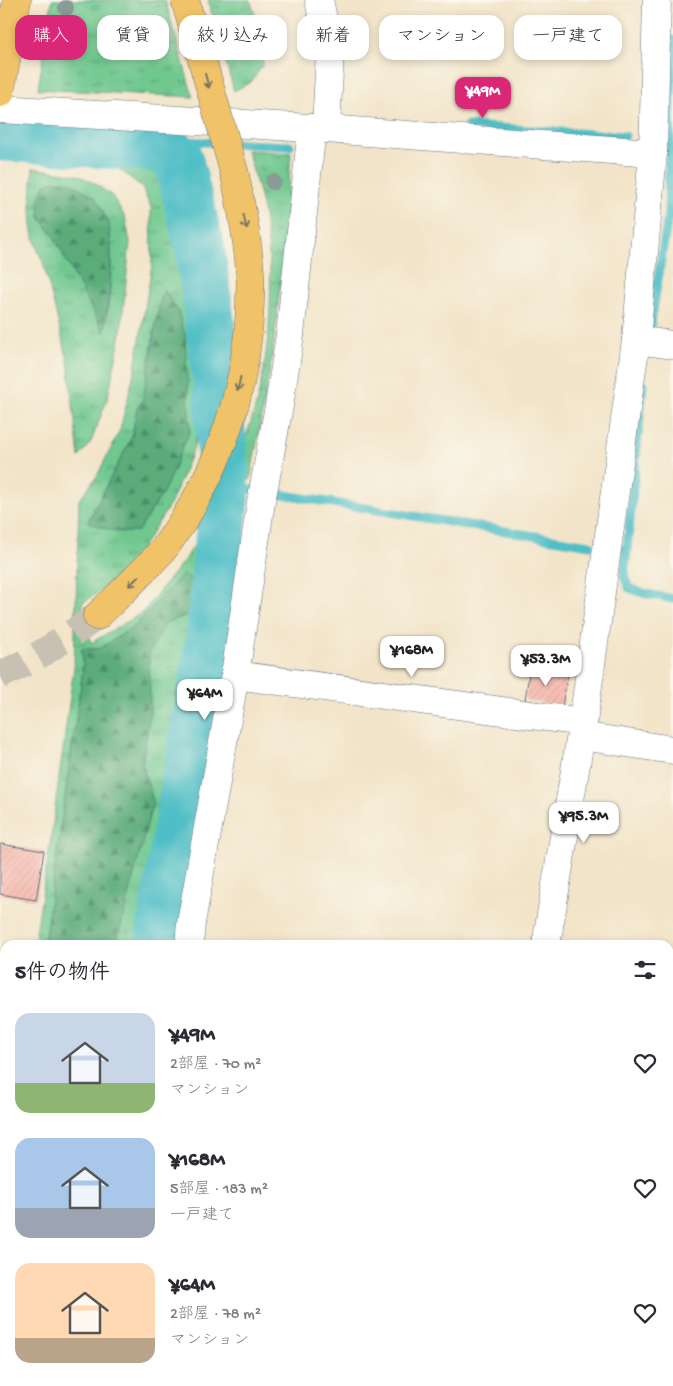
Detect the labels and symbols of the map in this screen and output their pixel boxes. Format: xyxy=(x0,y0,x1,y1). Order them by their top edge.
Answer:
one-way arrow xyxy=(203,72,213,88)
pin: ¥49M xyxy=(453,76,513,119)
one-way arrow xyxy=(240,214,250,230)
one-way arrow xyxy=(234,375,244,391)
one-way arrow xyxy=(128,574,140,587)
pin: ¥168M xyxy=(377,636,447,678)
pin: ¥53.3M xyxy=(505,644,587,687)
pin: ¥64M xyxy=(175,678,235,721)
pin: ¥95.3M xyxy=(543,802,625,844)

